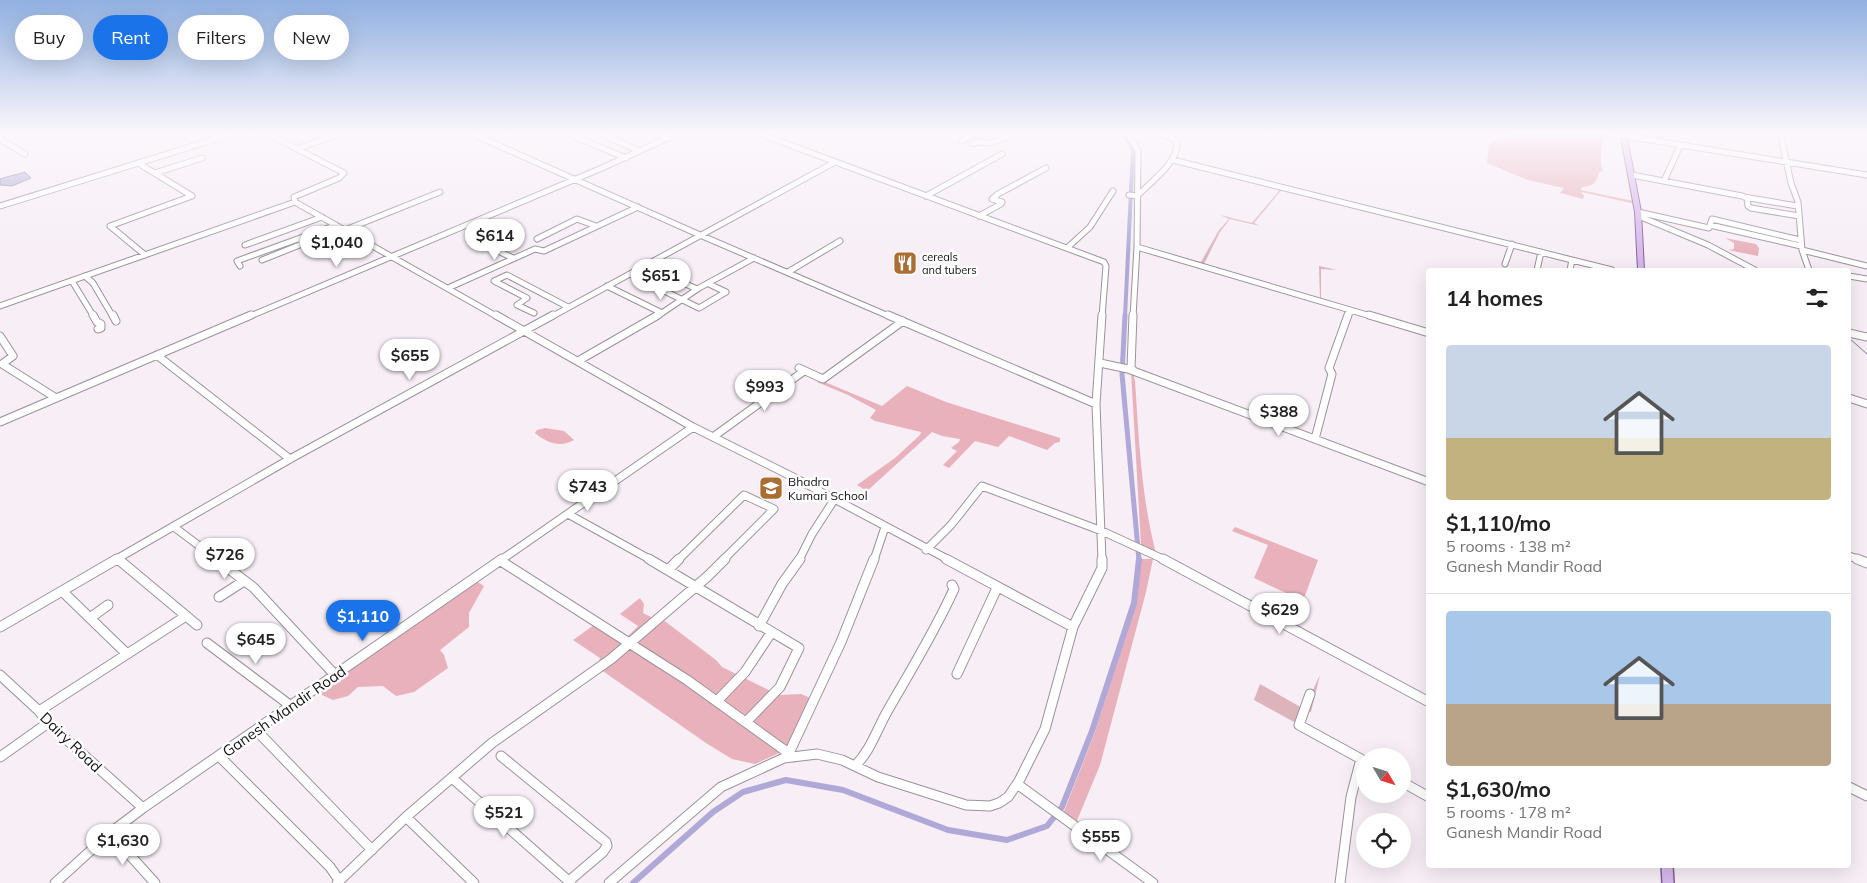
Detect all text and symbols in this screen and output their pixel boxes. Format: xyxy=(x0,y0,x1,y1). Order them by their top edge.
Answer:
chip: Buy xyxy=(15,15,83,60)
chip: Rent xyxy=(93,15,168,60)
chip: Filters xyxy=(178,15,264,60)
chip: New xyxy=(274,15,349,60)
pin: $614 xyxy=(465,218,525,261)
text: $614 xyxy=(476,225,514,245)
pin: $1,040 xyxy=(296,226,378,268)
text: $1,040 xyxy=(311,232,363,252)
restaurant icon: cereals and tubers xyxy=(892,250,918,276)
place label: cereals and tubers xyxy=(922,250,977,277)
pin: $651 xyxy=(631,258,691,301)
text: $651 xyxy=(642,265,680,285)
icon: filters xyxy=(1803,284,1831,312)
text: 14 homes xyxy=(1446,285,1543,311)
pin: $655 xyxy=(380,338,440,381)
text: $655 xyxy=(391,345,429,365)
pin: $993 xyxy=(735,370,795,412)
text: $993 xyxy=(746,376,784,396)
icon: home xyxy=(1594,378,1684,468)
pin: $388 xyxy=(1249,394,1309,437)
text: $388 xyxy=(1260,401,1298,421)
pin: $743 xyxy=(558,470,618,512)
place label: Bhadra Kumari School xyxy=(788,474,868,503)
school or university icon: Bhadra Kumari School xyxy=(758,475,784,501)
text: $743 xyxy=(569,476,607,496)
text: $1,110/mo xyxy=(1446,510,1551,536)
text: 5 rooms · 138 m² xyxy=(1446,536,1571,556)
pin: $726 xyxy=(195,538,255,580)
text: $726 xyxy=(206,544,244,564)
text: Ganesh Mandir Road xyxy=(1446,556,1602,576)
pin: $629 xyxy=(1250,592,1310,635)
text: $629 xyxy=(1261,599,1299,619)
pin: $1,110 xyxy=(322,600,404,642)
text: $1,110 xyxy=(337,606,389,626)
pin: $645 xyxy=(226,622,286,665)
text: $645 xyxy=(237,629,275,649)
icon: home xyxy=(1594,643,1684,733)
street label: Ganesh Mandir Road xyxy=(219,661,349,761)
street label: Dairy Road xyxy=(36,708,106,776)
north arrow xyxy=(1356,748,1411,802)
map controls xyxy=(1356,748,1411,868)
text: $1,630/mo xyxy=(1446,776,1551,802)
pin: $521 xyxy=(474,796,534,838)
text: $521 xyxy=(485,802,523,822)
text: 5 rooms · 178 m² xyxy=(1446,802,1571,822)
button: locate xyxy=(1356,813,1411,868)
pin: $555 xyxy=(1071,820,1131,862)
text: Ganesh Mandir Road xyxy=(1446,822,1602,842)
pin: $1,630 xyxy=(82,824,164,866)
text: $555 xyxy=(1082,826,1120,846)
text: $1,630 xyxy=(97,830,149,850)

